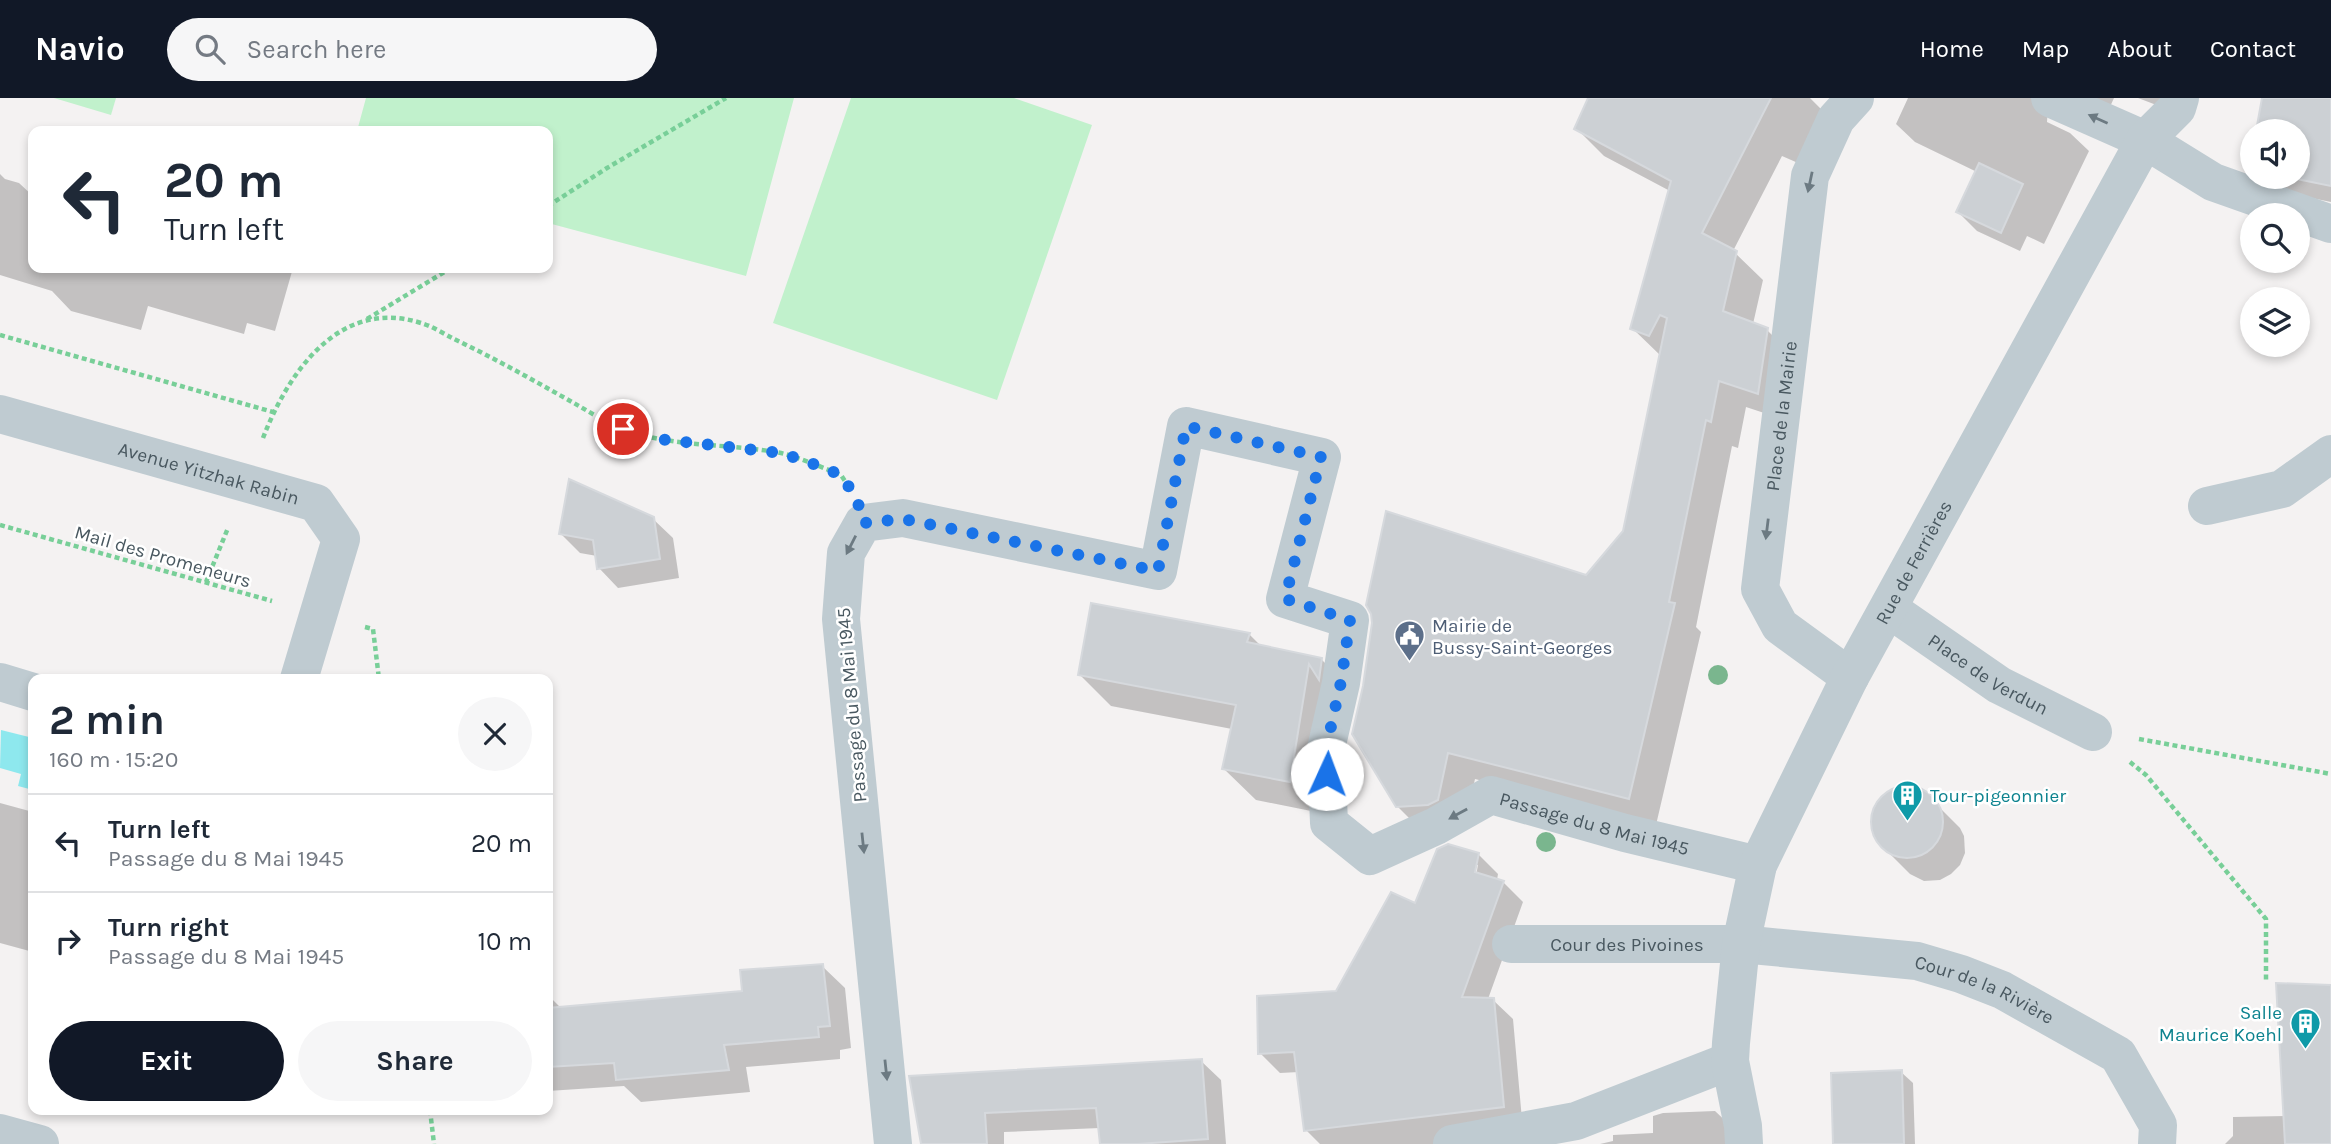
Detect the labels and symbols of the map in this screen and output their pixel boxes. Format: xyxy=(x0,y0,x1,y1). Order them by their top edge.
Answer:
one-way arrow xyxy=(2088,113,2108,125)
one-way arrow xyxy=(1805,171,1816,193)
street label: Place de la Mairie xyxy=(1762,340,1802,492)
pin xyxy=(593,399,653,459)
street label: Avenue Yitzhak Rabin xyxy=(116,438,302,510)
street label: Rue de Ferrières xyxy=(1871,497,1957,628)
one-way arrow xyxy=(1761,518,1772,540)
street label: Mail des Promeneurs xyxy=(72,521,253,593)
one-way arrow xyxy=(845,535,857,555)
street label: Passage du 8 Mai 1945 xyxy=(833,607,871,803)
place label: Mairie de Bussy-Saint-Georges xyxy=(1432,615,1613,659)
public building icon: Mairie de Bussy-Saint-Georges xyxy=(1392,619,1426,663)
street label: Place de Verdun xyxy=(1924,629,2052,720)
position arrow xyxy=(1290,737,1364,811)
building icon: Tour-pigeonnier xyxy=(1890,778,1924,822)
place label: Tour-pigeonnier xyxy=(1930,785,2066,807)
street label: Passage du 8 Mai 1945 xyxy=(1497,788,1691,860)
one-way arrow xyxy=(1448,808,1468,820)
one-way arrow xyxy=(858,832,869,854)
street label: Cour des Pivoines xyxy=(1550,934,1704,956)
street label: Cour de la Rivière xyxy=(1912,951,2058,1029)
place label: Salle Maurice Koehl xyxy=(2159,1002,2282,1046)
building icon: Salle Maurice Koehl xyxy=(2288,1006,2322,1050)
one-way arrow xyxy=(881,1059,892,1081)

